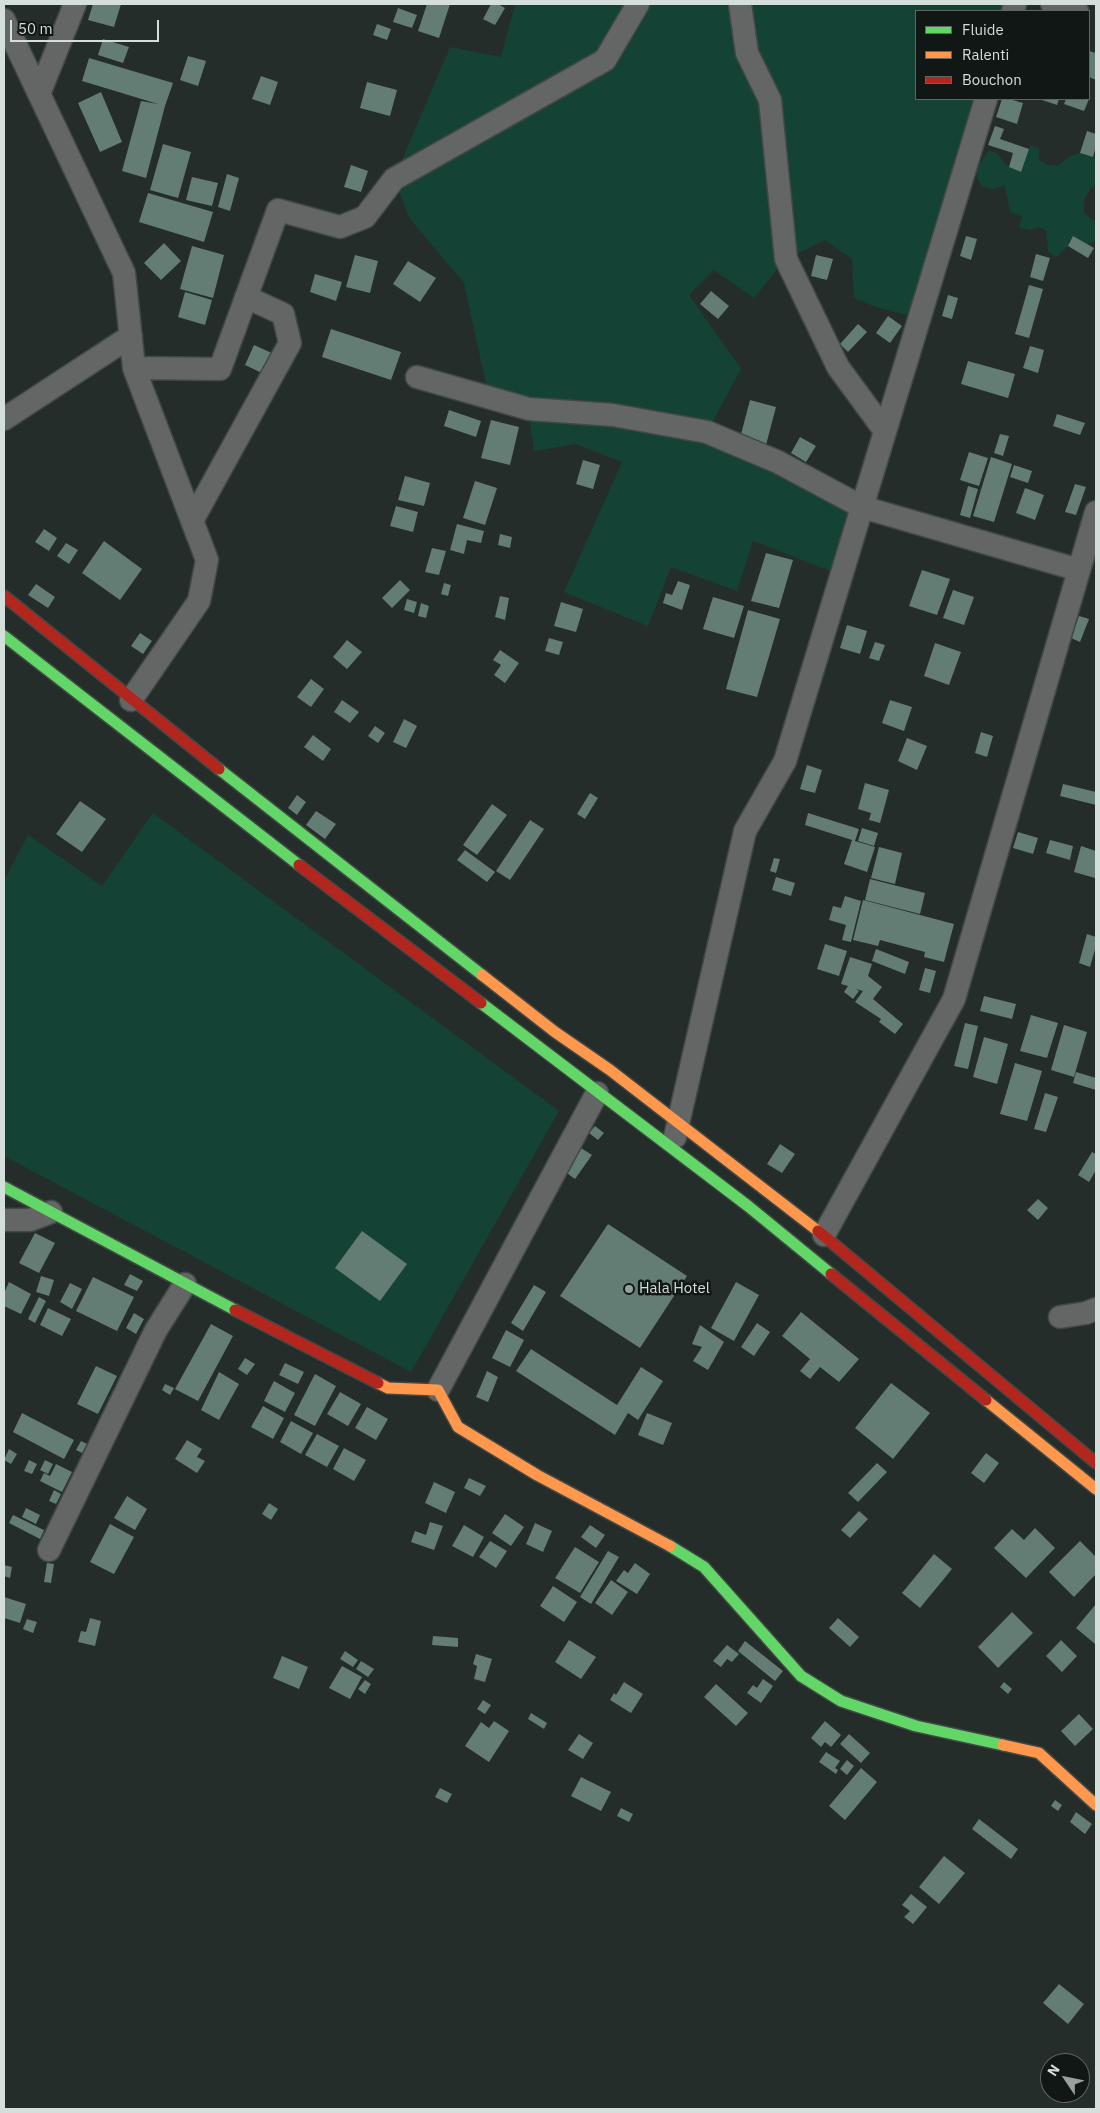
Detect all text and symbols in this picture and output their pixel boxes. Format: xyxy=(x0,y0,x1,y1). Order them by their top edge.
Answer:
scale bar xyxy=(12,10,161,42)
legend xyxy=(915,10,1090,100)
text: 50 m xyxy=(18,19,53,38)
text: Fluide xyxy=(962,20,1004,39)
text: Ralenti xyxy=(962,45,1009,64)
text: Bouchon xyxy=(962,70,1022,89)
place label: Hala Hotel xyxy=(639,1280,710,1298)
marker: Hala Hotel xyxy=(623,1283,635,1295)
north arrow xyxy=(1040,2053,1090,2103)
text: N xyxy=(1043,2061,1064,2079)

